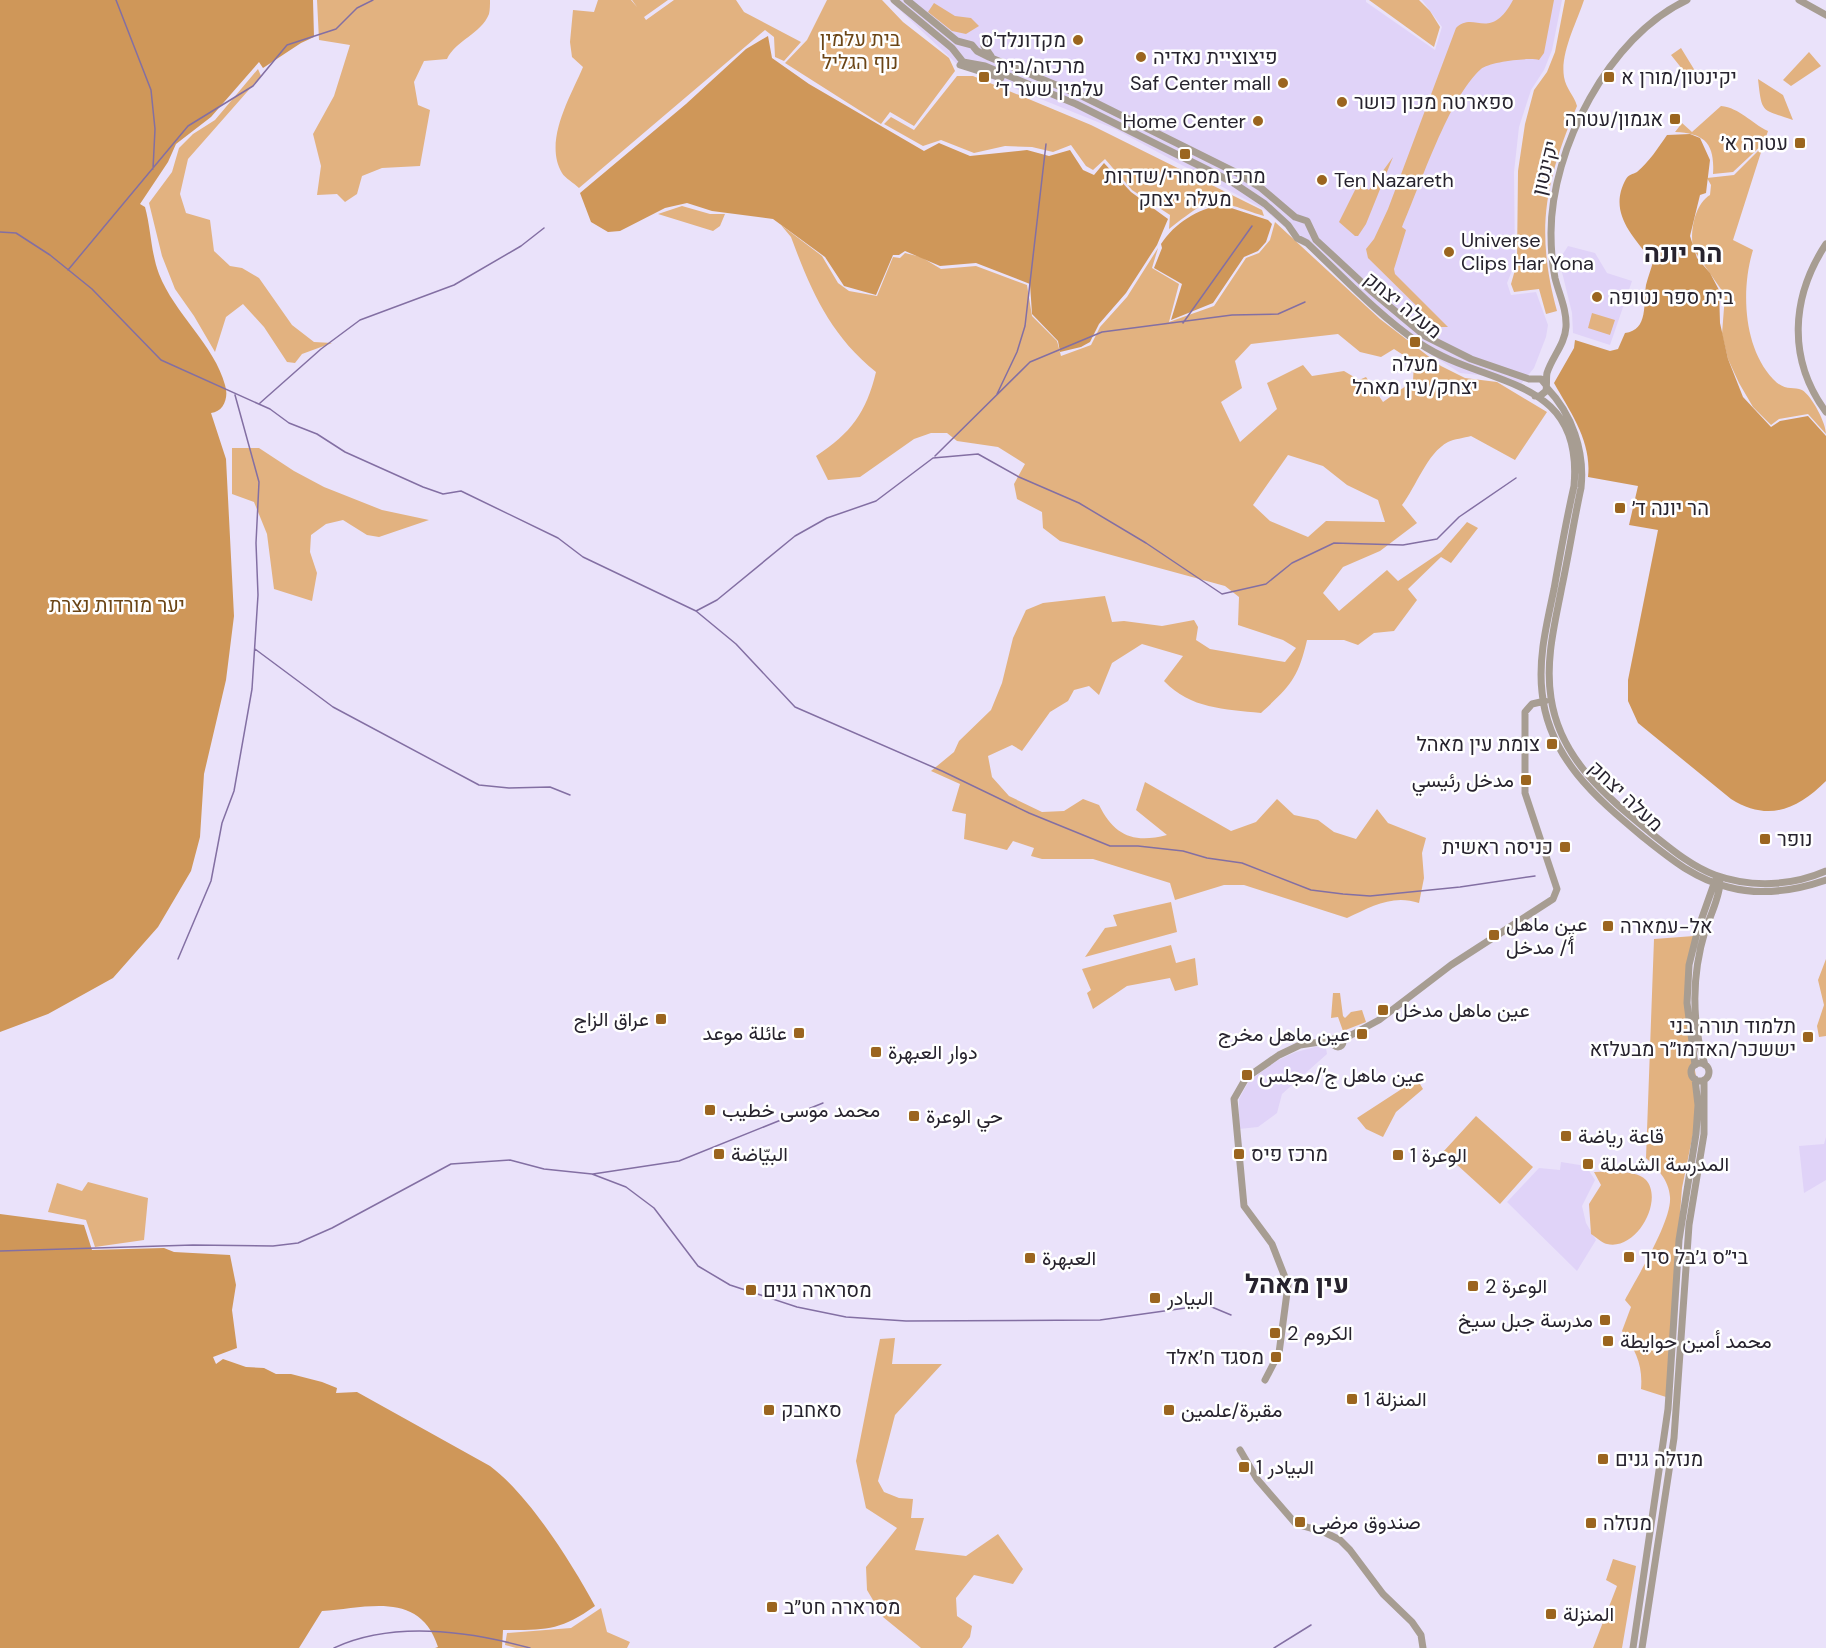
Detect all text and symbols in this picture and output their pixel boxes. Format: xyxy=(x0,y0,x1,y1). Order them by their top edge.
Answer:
park label: בית עלמין נוף הגליל xyxy=(820,26,901,75)
place label: מקדונלד'ס xyxy=(981,27,1066,53)
marker: מקדונלד'ס xyxy=(1071,33,1085,47)
place label: פיצוציית נאדיה xyxy=(1153,44,1278,70)
marker: פיצוציית נאדיה xyxy=(1134,50,1148,64)
place label: מרכזה/בית עלמין שער ד׳ xyxy=(996,53,1104,102)
place label: יקינטון/מורן א xyxy=(1621,64,1737,90)
marker: מרכזה/בית עלמין שער ד׳ xyxy=(977,70,991,84)
place label: Saf Center mall xyxy=(1130,70,1271,96)
marker: יקינטון/מורן א xyxy=(1602,70,1616,84)
marker: Saf Center mall xyxy=(1276,76,1290,90)
place label: ספארטה מכון כושר xyxy=(1354,89,1514,115)
marker: ספארטה מכון כושר xyxy=(1335,95,1349,109)
place label: אגמון/עטרה xyxy=(1565,106,1663,132)
place label: Home Center xyxy=(1123,108,1246,134)
marker: אגמון/עטרה xyxy=(1668,112,1682,126)
marker: Home Center xyxy=(1251,114,1265,128)
place label: עטרה א׳ xyxy=(1721,130,1788,156)
marker: עטרה א׳ xyxy=(1793,136,1807,150)
street label: יקינטון xyxy=(1526,138,1564,198)
marker: מרכז מסחרי/שדרות מעלה יצחק xyxy=(1178,147,1192,161)
place label: מרכז מסחרי/שדרות מעלה יצחק xyxy=(1104,163,1266,212)
place label: Ten Nazareth xyxy=(1334,167,1454,193)
marker: Ten Nazareth xyxy=(1315,173,1329,187)
place label: Universe Clips Har Yona xyxy=(1461,227,1594,276)
district label: הר יונה xyxy=(1644,236,1722,270)
marker: Universe Clips Har Yona xyxy=(1442,245,1456,259)
street label: מעלה יצחק xyxy=(1359,266,1447,344)
place label: בית ספר נטופה xyxy=(1609,284,1734,310)
marker: בית ספר נטופה xyxy=(1590,290,1604,304)
marker: מעלה יצחק/עין מאהל xyxy=(1408,335,1422,349)
place label: מעלה יצחק/עין מאהל xyxy=(1352,351,1478,400)
place label: הר יונה ד׳ xyxy=(1632,495,1709,521)
marker: הר יונה ד׳ xyxy=(1613,501,1627,515)
park label: יער מורדות נצרת xyxy=(49,592,185,618)
place label: צומת עין מאהל xyxy=(1416,731,1540,757)
marker: צומת עין מאהל xyxy=(1545,737,1559,751)
street label: מעלה יצחק xyxy=(1583,755,1669,837)
place label: مدخل رئيسي xyxy=(1412,767,1514,797)
marker: مدخل رئيسي xyxy=(1519,773,1533,787)
place label: נופר xyxy=(1777,826,1813,852)
marker: נופר xyxy=(1758,832,1772,846)
place label: כניסה ראשית xyxy=(1442,834,1553,860)
marker: כניסה ראשית xyxy=(1558,840,1572,854)
place label: عين ماهل أ‘/ مدخل xyxy=(1506,911,1587,960)
place label: אל-עמארה xyxy=(1620,913,1713,939)
marker: אל-עמארה xyxy=(1601,919,1615,933)
marker: عين ماهل أ‘/ مدخل xyxy=(1487,928,1501,942)
place label: عين ماهل مدخل xyxy=(1395,997,1530,1023)
marker: عين ماهل مدخل xyxy=(1376,1003,1390,1017)
place label: عراق الزاج xyxy=(574,1006,649,1033)
marker: عراق الزاج xyxy=(654,1012,668,1026)
place label: תלמוד תורה בני יששכר/האדמו״ר מבעלזא xyxy=(1590,1013,1796,1062)
place label: عائلة موعد xyxy=(703,1020,787,1046)
place label: عين ماهل مخرج xyxy=(1218,1021,1350,1048)
marker: عائلة موعد xyxy=(792,1026,806,1040)
marker: عين ماهل مخرج xyxy=(1355,1027,1369,1041)
marker: תלמוד תורה בני יששכר/האדמו״ר מבעלזא xyxy=(1801,1030,1815,1044)
place label: دوار العبهرة xyxy=(888,1039,977,1065)
marker: دوار العبهرة xyxy=(869,1045,883,1059)
place label: عين ماهل ج‘/مجلس xyxy=(1259,1062,1424,1089)
marker: عين ماهل ج‘/مجلس xyxy=(1240,1068,1254,1082)
place label: محمد موسى خطيب xyxy=(722,1097,880,1123)
marker: محمد موسى خطيب xyxy=(703,1103,717,1117)
place label: حي الوعرة xyxy=(926,1103,1003,1133)
marker: حي الوعرة xyxy=(907,1109,921,1123)
place label: قاعة رياضة xyxy=(1578,1123,1664,1149)
marker: قاعة رياضة xyxy=(1559,1129,1573,1143)
place label: البيّاضة xyxy=(731,1141,788,1167)
place label: מרכז פיס xyxy=(1251,1141,1328,1167)
place label: الوعرة 1 xyxy=(1410,1142,1467,1168)
marker: البيّاضة xyxy=(712,1147,726,1161)
marker: מרכז פיס xyxy=(1232,1147,1246,1161)
marker: الوعرة 1 xyxy=(1391,1148,1405,1162)
place label: المدرسة الشاملة xyxy=(1600,1151,1729,1177)
marker: المدرسة الشاملة xyxy=(1581,1157,1595,1171)
place label: בי״ס ג׳בל סיך xyxy=(1641,1244,1749,1270)
place label: العبهرة xyxy=(1042,1245,1096,1271)
marker: בי״ס ג׳בל סיך xyxy=(1622,1250,1636,1264)
marker: العبهرة xyxy=(1023,1251,1037,1265)
district label: עין מאהל xyxy=(1245,1267,1349,1301)
place label: الوعرة 2 xyxy=(1485,1273,1547,1299)
place label: מסרארה גנים xyxy=(763,1277,872,1303)
marker: الوعرة 2 xyxy=(1466,1279,1480,1293)
marker: מסרארה גנים xyxy=(744,1283,758,1297)
place label: البيادر xyxy=(1166,1285,1213,1311)
marker: البيادر xyxy=(1148,1291,1162,1305)
place label: مدرسة جبل سيخ xyxy=(1458,1307,1593,1334)
marker: مدرسة جبل سيخ xyxy=(1598,1313,1612,1327)
place label: الكروم 2 xyxy=(1287,1320,1353,1346)
marker: الكروم 2 xyxy=(1268,1326,1282,1340)
place label: محمد أمين حوايطة xyxy=(1620,1328,1772,1354)
marker: محمد أمين حوايطة xyxy=(1601,1334,1615,1348)
place label: מסגד ח׳אלד xyxy=(1166,1344,1264,1370)
marker: מסגד ח׳אלד xyxy=(1269,1350,1283,1364)
place label: المنزلة 1 xyxy=(1364,1386,1427,1412)
marker: المنزلة 1 xyxy=(1345,1392,1359,1406)
place label: סאחבק xyxy=(781,1397,842,1423)
place label: مقبرة/علمين xyxy=(1181,1397,1282,1423)
marker: סאחבק xyxy=(762,1403,776,1417)
marker: مقبرة/علمين xyxy=(1162,1403,1176,1417)
place label: מנזלה גנים xyxy=(1615,1446,1703,1472)
marker: מנזלה גנים xyxy=(1596,1452,1610,1466)
place label: البيادر 1 xyxy=(1256,1454,1314,1480)
marker: البيادر 1 xyxy=(1237,1460,1251,1474)
place label: صندوق مرضى xyxy=(1312,1509,1421,1535)
place label: מנזלה xyxy=(1603,1510,1652,1536)
marker: صندوق مرضى xyxy=(1293,1515,1307,1529)
marker: מנזלה xyxy=(1584,1516,1598,1530)
place label: מסרארה חט״ב xyxy=(784,1594,901,1620)
marker: מסרארה חט״ב xyxy=(765,1600,779,1614)
place label: المنزلة xyxy=(1563,1601,1614,1627)
marker: المنزلة xyxy=(1544,1607,1558,1621)

